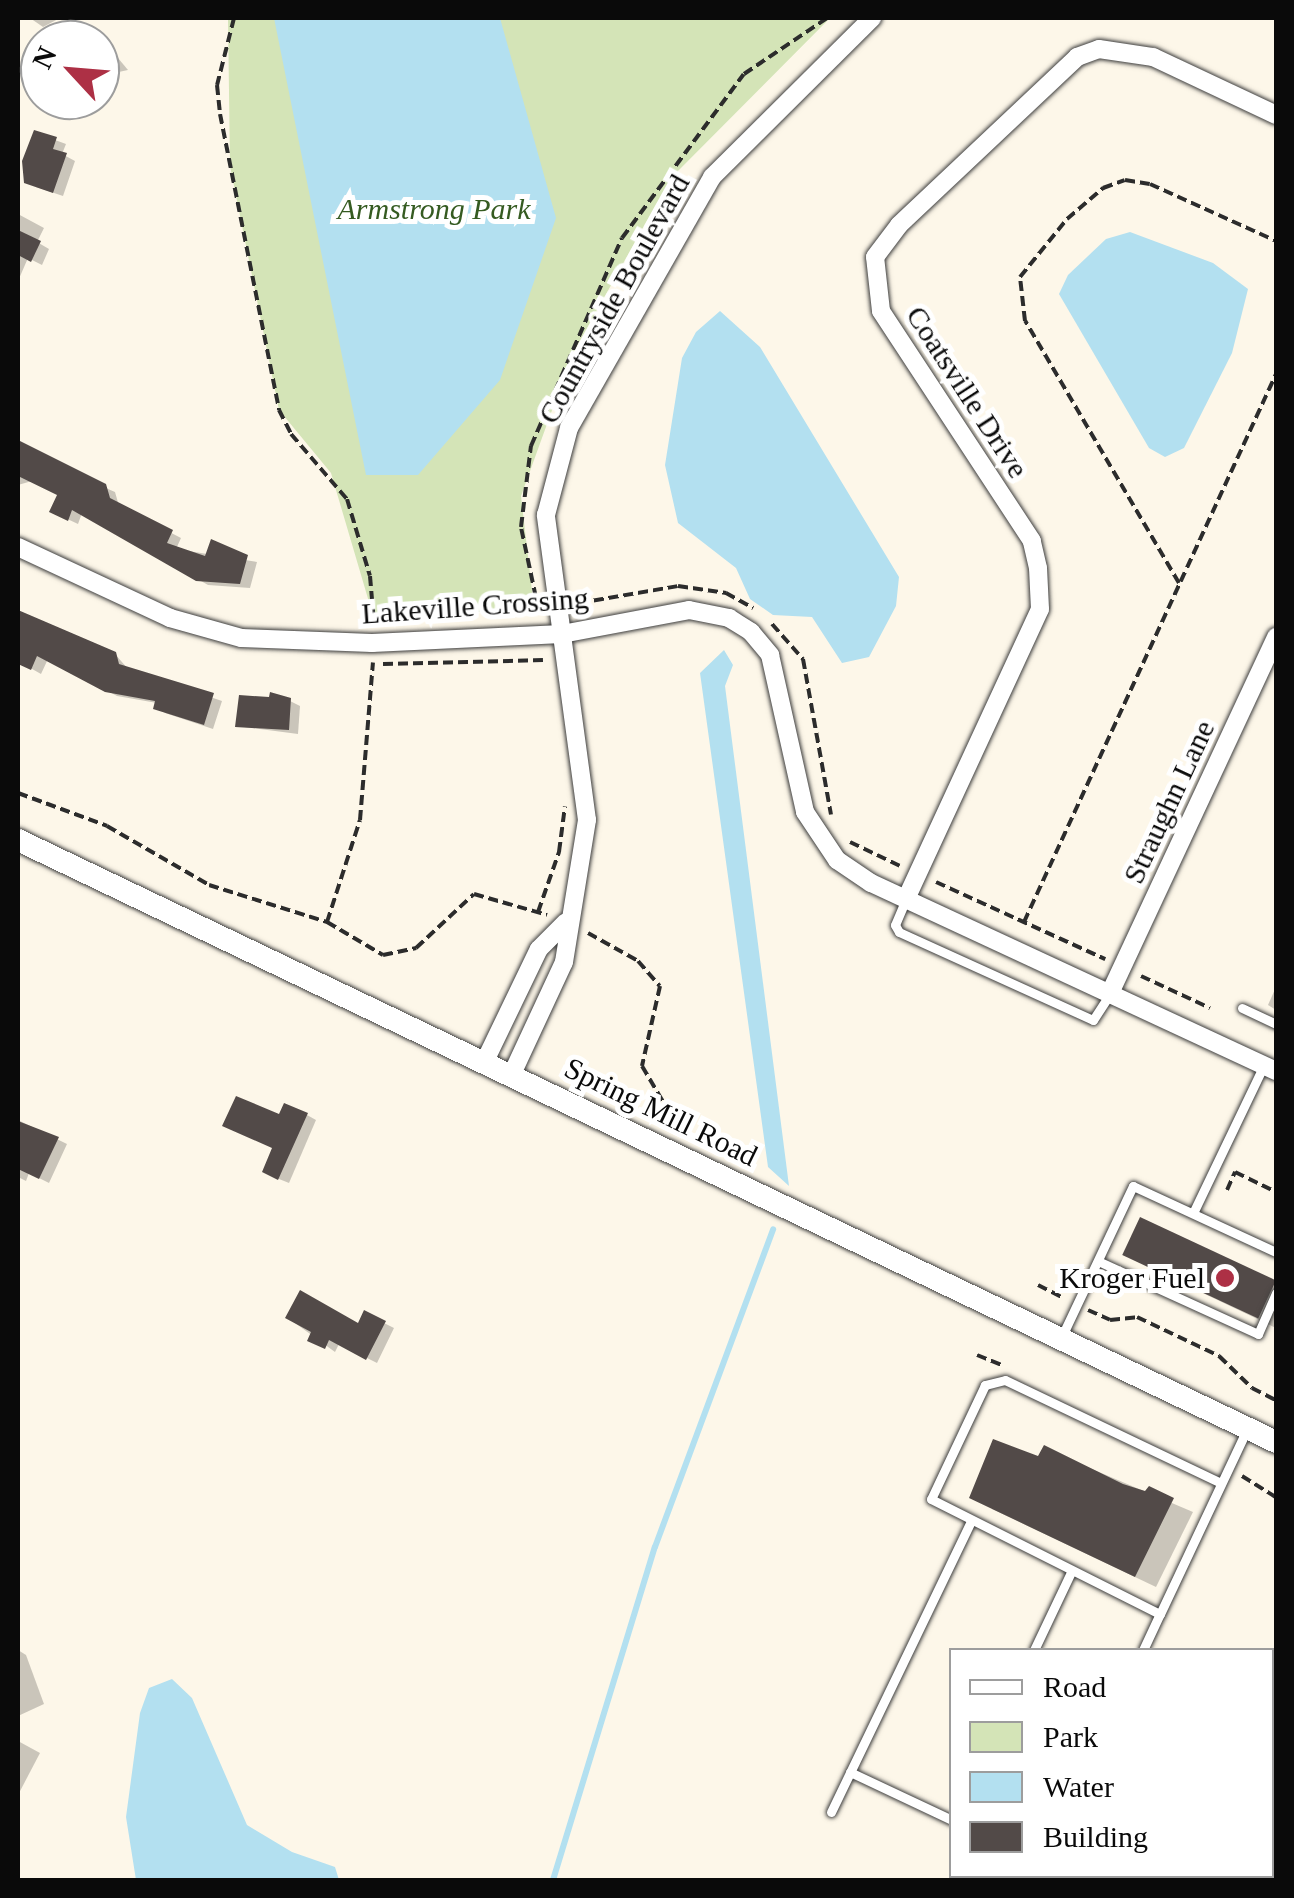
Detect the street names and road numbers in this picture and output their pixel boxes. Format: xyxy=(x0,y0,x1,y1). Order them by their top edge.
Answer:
street label: Countryside Boulevard xyxy=(531,168,697,430)
street label: Coatsville Drive xyxy=(898,299,1036,485)
street label: Lakeville Crossing xyxy=(360,580,590,632)
street label: Straughn Lane xyxy=(1116,715,1222,889)
street label: Spring Mill Road xyxy=(559,1050,763,1174)

